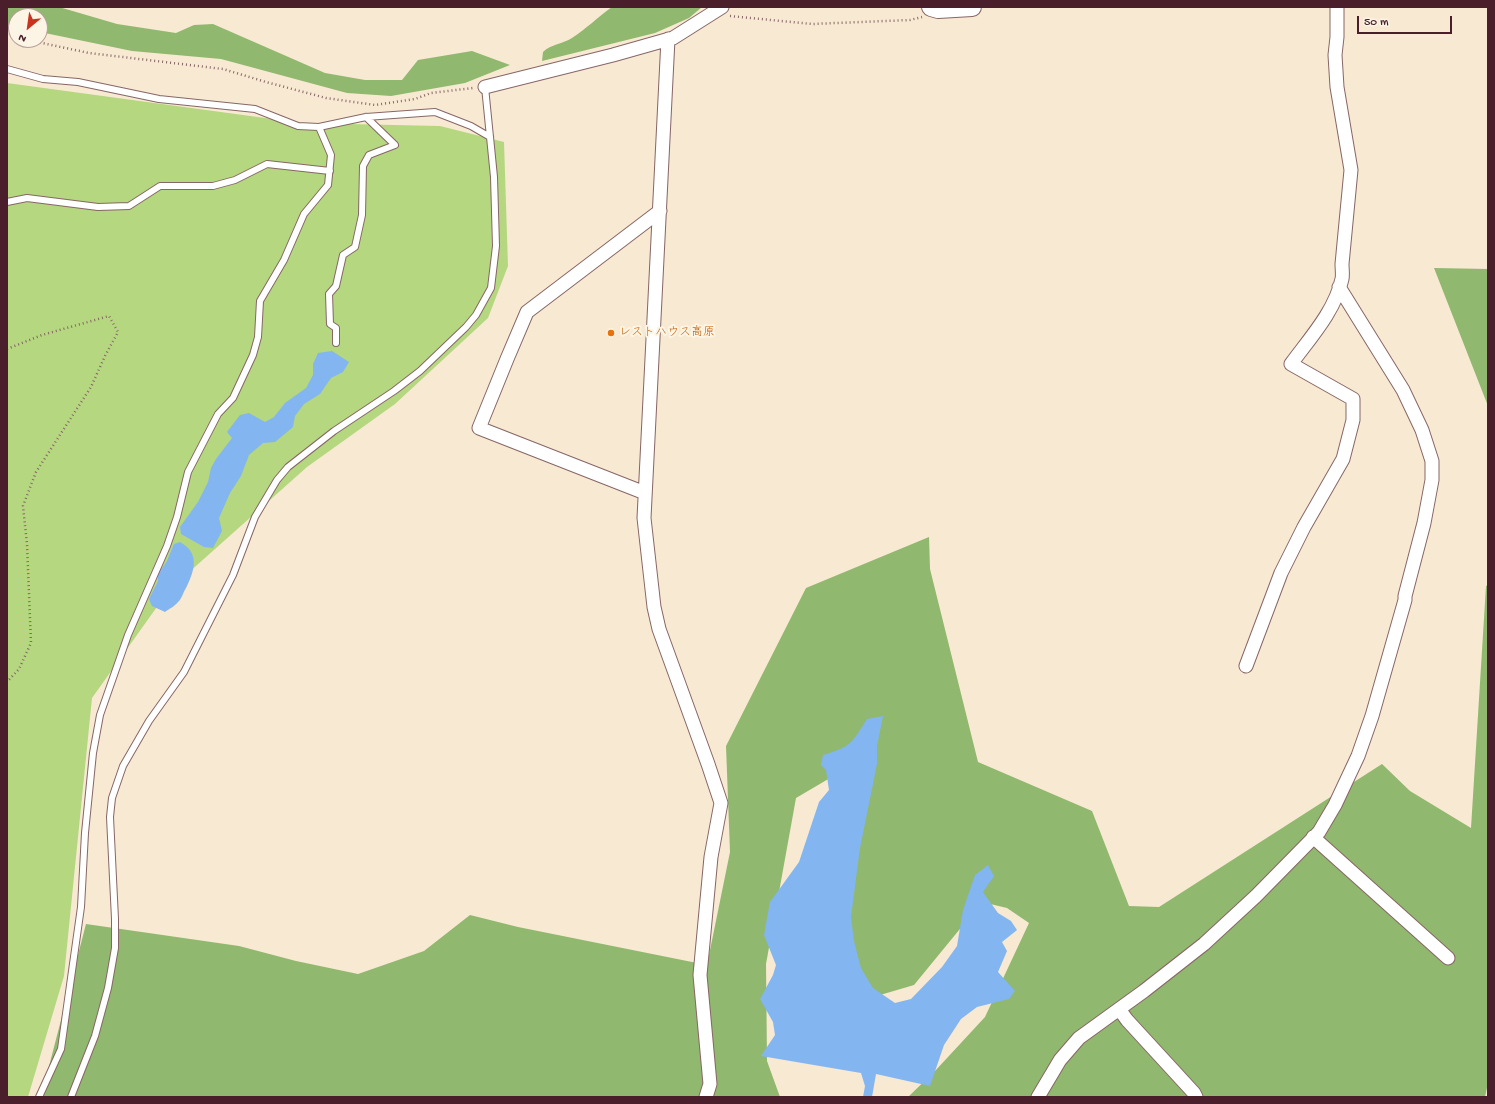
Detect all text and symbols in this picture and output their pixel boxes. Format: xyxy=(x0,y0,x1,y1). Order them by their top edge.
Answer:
north arrow xyxy=(8,8,48,48)
scale bar xyxy=(1359,8,1454,34)
text: 50 m xyxy=(1364,16,1389,30)
text: N xyxy=(17,31,29,45)
place label: レストハウス高原 xyxy=(619,326,715,340)
marker: レストハウス高原 xyxy=(606,328,616,338)

